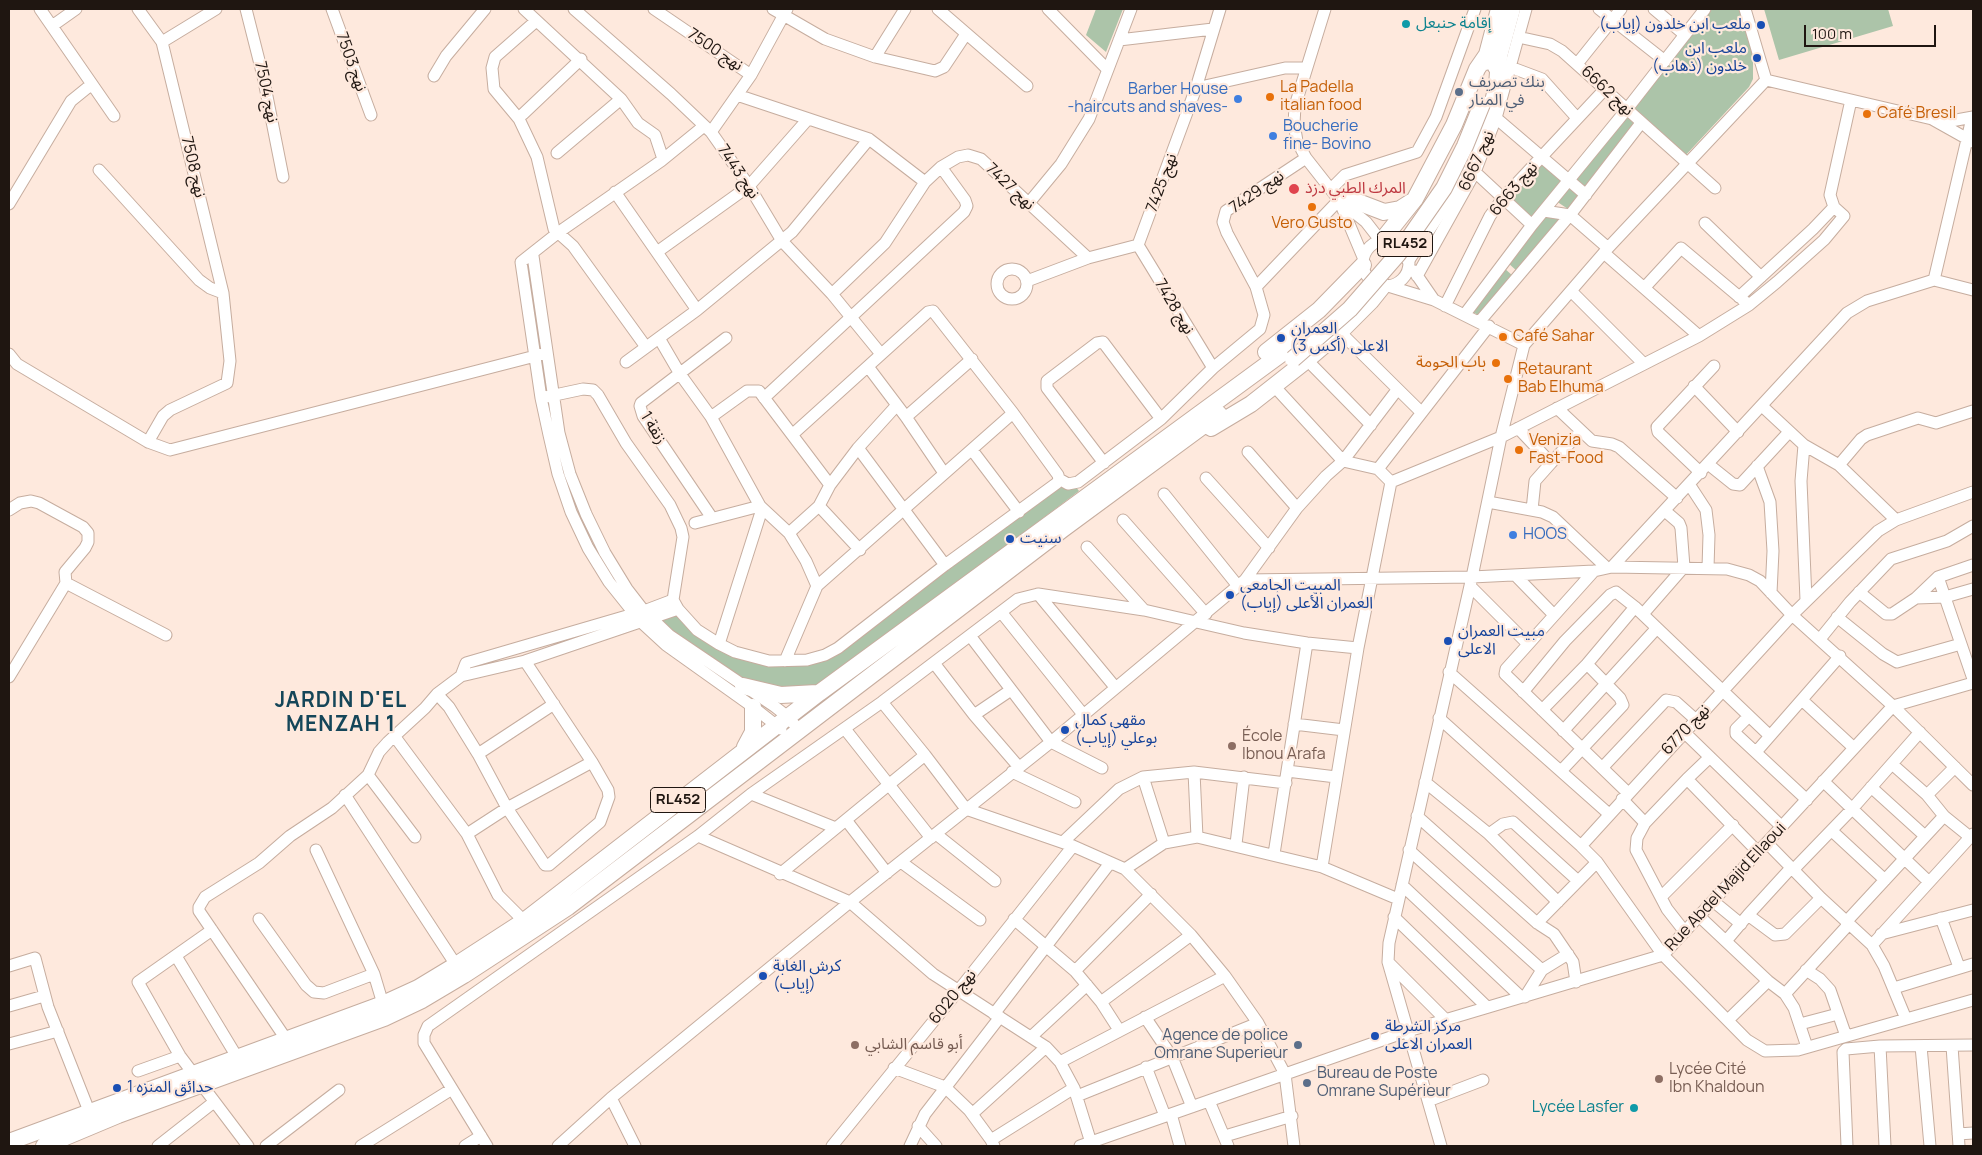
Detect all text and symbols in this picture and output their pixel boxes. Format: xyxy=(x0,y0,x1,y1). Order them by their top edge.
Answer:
place label: إقامة حنبعل xyxy=(1416,14,1491,34)
place label: ملعب ابن خلدون (إياب) xyxy=(1599,15,1751,35)
scale bar xyxy=(1807,15,1940,47)
marker: إقامة حنبعل xyxy=(1400,18,1412,30)
marker: ملعب ابن خلدون (إياب) xyxy=(1755,19,1767,31)
text: 100 m xyxy=(1812,23,1852,44)
street label: نهج 7500 xyxy=(684,24,746,76)
street label: نهج 7503 xyxy=(331,30,371,94)
place label: ملعب ابن خلدون (ذهاب) xyxy=(1652,39,1747,77)
marker: ملعب ابن خلدون (ذهاب) xyxy=(1751,52,1763,64)
street label: نهج 7504 xyxy=(250,59,282,125)
street label: نهج 6662 xyxy=(1577,62,1637,120)
place label: بنك تصريف في المنار xyxy=(1469,73,1545,111)
place label: La Padella italian food xyxy=(1280,78,1362,116)
place label: Barber House -haircuts and shaves- xyxy=(1067,80,1228,118)
marker: بنك تصريف في المنار xyxy=(1453,86,1465,98)
marker: La Padella italian food xyxy=(1264,91,1276,103)
marker: Barber House -haircuts and shaves- xyxy=(1232,93,1244,105)
place label: Café Bresil xyxy=(1877,104,1956,124)
marker: Café Bresil xyxy=(1861,108,1873,120)
place label: Boucherie fine- Bovino xyxy=(1283,117,1371,155)
street label: نهج 6667 xyxy=(1455,128,1499,194)
marker: Boucherie fine- Bovino xyxy=(1267,130,1279,142)
street label: نهج 7508 xyxy=(177,134,209,200)
street label: نهج 7443 xyxy=(713,141,763,203)
street label: نهج 7425 xyxy=(1143,151,1181,215)
street label: نهج 6663 xyxy=(1486,158,1542,220)
street label: نهج 7427 xyxy=(982,160,1038,214)
street label: نهج 7429 xyxy=(1226,166,1288,218)
place label: المرك الطبي دزذ xyxy=(1305,179,1406,199)
marker: المرك الطبي دزذ xyxy=(1287,182,1301,196)
marker: Vero Gusto xyxy=(1306,201,1318,213)
place label: Vero Gusto xyxy=(1271,214,1353,234)
road number: RL452 xyxy=(1378,232,1432,256)
street label: نهج 7428 xyxy=(1150,276,1198,338)
place label: العمران الاعلى (أكس 3) xyxy=(1291,319,1388,357)
place label: Café Sahar xyxy=(1513,327,1594,347)
marker: Café Sahar xyxy=(1497,331,1509,343)
marker: العمران الاعلى (أكس 3) xyxy=(1275,332,1287,344)
place label: باب الحومة xyxy=(1416,353,1486,373)
marker: باب الحومة xyxy=(1490,357,1502,369)
place label: Retaurant Bab Elhuma xyxy=(1518,360,1604,398)
marker: Retaurant Bab Elhuma xyxy=(1502,373,1514,385)
street label: زنقة 1 xyxy=(636,408,670,448)
place label: Venizia Fast-Food xyxy=(1529,431,1603,469)
marker: Venizia Fast-Food xyxy=(1513,444,1525,456)
place label: HOOS xyxy=(1523,525,1567,545)
place label: سنيت xyxy=(1020,529,1061,549)
marker: HOOS xyxy=(1507,529,1519,541)
marker: سنيت xyxy=(1004,533,1016,545)
place label: المبيت الجامعي العمران الأعلى (إياب) xyxy=(1240,576,1373,614)
marker: المبيت الجامعي العمران الأعلى (إياب) xyxy=(1224,589,1236,601)
place label: مبيت العمران الاعلى xyxy=(1458,622,1545,660)
marker: مبيت العمران الاعلى xyxy=(1442,635,1454,647)
district label: JARDIN D'EL MENZAH 1 xyxy=(273,688,409,738)
street label: نهج 6770 xyxy=(1658,701,1714,759)
place label: مقهى كمال بوعلي (إياب) xyxy=(1075,711,1157,749)
marker: مقهى كمال بوعلي (إياب) xyxy=(1059,724,1071,736)
place label: École Ibnou Arafa xyxy=(1242,727,1326,765)
marker: École Ibnou Arafa xyxy=(1226,740,1238,752)
road number: RL452 xyxy=(650,788,706,812)
street label: Rue Abdel Majid Ellaoui xyxy=(1662,819,1790,955)
place label: كرش الغابة (إياب) xyxy=(773,957,841,995)
street label: نهج 6020 xyxy=(925,966,981,1028)
marker: كرش الغابة (إياب) xyxy=(757,970,769,982)
place label: مركز الشرطة العمران الاعلى xyxy=(1385,1017,1472,1055)
place label: Agence de police Omrane Superieur xyxy=(1154,1026,1288,1064)
marker: مركز الشرطة العمران الاعلى xyxy=(1369,1030,1381,1042)
place label: أبو قاسم الشابي xyxy=(865,1035,963,1055)
marker: أبو قاسم الشابي xyxy=(849,1039,861,1051)
marker: Agence de police Omrane Superieur xyxy=(1292,1039,1304,1051)
place label: Lycée Cité Ibn Khaldoun xyxy=(1669,1060,1764,1098)
place label: Bureau de Poste Omrane Supérieur xyxy=(1317,1064,1451,1102)
marker: Lycée Cité Ibn Khaldoun xyxy=(1653,1073,1665,1085)
marker: Bureau de Poste Omrane Supérieur xyxy=(1301,1077,1313,1089)
place label: حدائق المنزه 1 xyxy=(127,1078,213,1098)
marker: حدائق المنزه 1 xyxy=(111,1082,123,1094)
place label: Lycée Lasfer xyxy=(1532,1098,1624,1118)
marker: Lycée Lasfer xyxy=(1628,1102,1640,1114)

